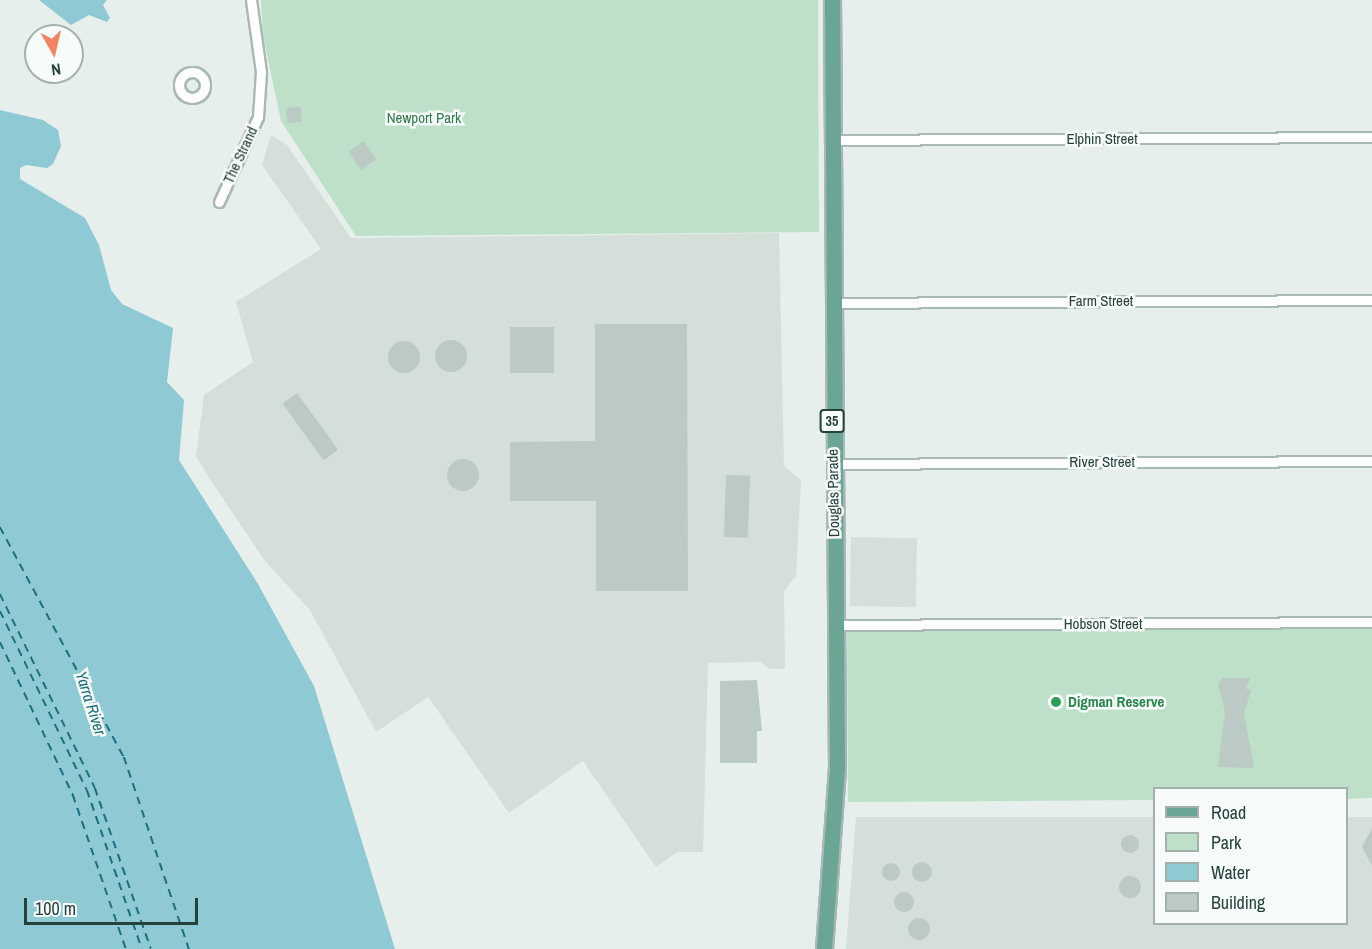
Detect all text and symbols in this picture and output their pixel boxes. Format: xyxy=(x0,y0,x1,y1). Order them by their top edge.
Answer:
north arrow xyxy=(24,24,84,84)
text: N xyxy=(50,58,62,81)
park label: Newport Park xyxy=(387,109,461,127)
street label: The Strand xyxy=(219,124,261,186)
street label: Elphin Street xyxy=(1066,130,1138,148)
street label: Farm Street xyxy=(1069,292,1133,310)
road number: 35 xyxy=(818,410,846,432)
street label: Douglas Parade xyxy=(823,449,843,537)
street label: River Street xyxy=(1069,453,1135,471)
street label: Hobson Street xyxy=(1064,615,1142,633)
water label: Yarra River xyxy=(72,669,110,737)
place label: Digman Reserve xyxy=(1068,693,1164,711)
marker: Digman Reserve xyxy=(1049,695,1063,709)
legend xyxy=(1153,787,1348,925)
text: Road xyxy=(1211,800,1246,825)
text: Park xyxy=(1211,830,1241,855)
text: Water xyxy=(1211,860,1250,885)
scale bar xyxy=(27,886,201,924)
text: Building xyxy=(1211,890,1265,915)
text: 100 m xyxy=(35,896,76,921)

